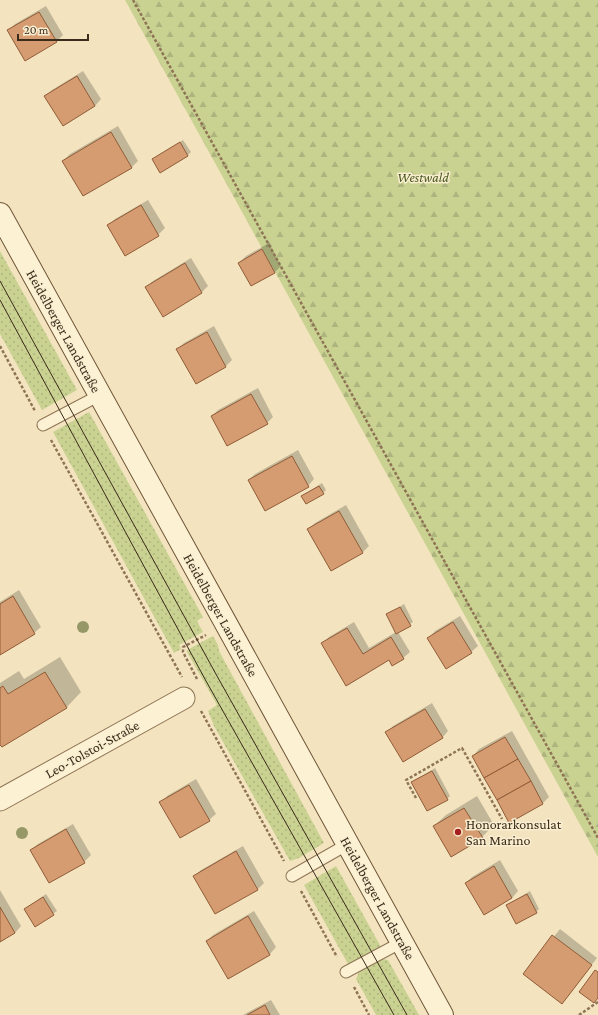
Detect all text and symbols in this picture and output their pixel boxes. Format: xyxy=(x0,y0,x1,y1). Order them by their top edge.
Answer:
scale bar xyxy=(18,16,88,42)
text: 20 m xyxy=(24,23,49,37)
park label: Westwald xyxy=(397,169,449,185)
street label: Heidelberger Landstraße xyxy=(23,267,105,395)
street label: Heidelberger Landstraße xyxy=(180,551,262,679)
street label: Leo-Tolstoi-Straße xyxy=(42,717,142,781)
place label: Honorarkonsulat San Marino xyxy=(466,816,562,848)
marker: Honorarkonsulat San Marino xyxy=(453,827,463,837)
street label: Heidelberger Landstraße xyxy=(337,834,419,962)

